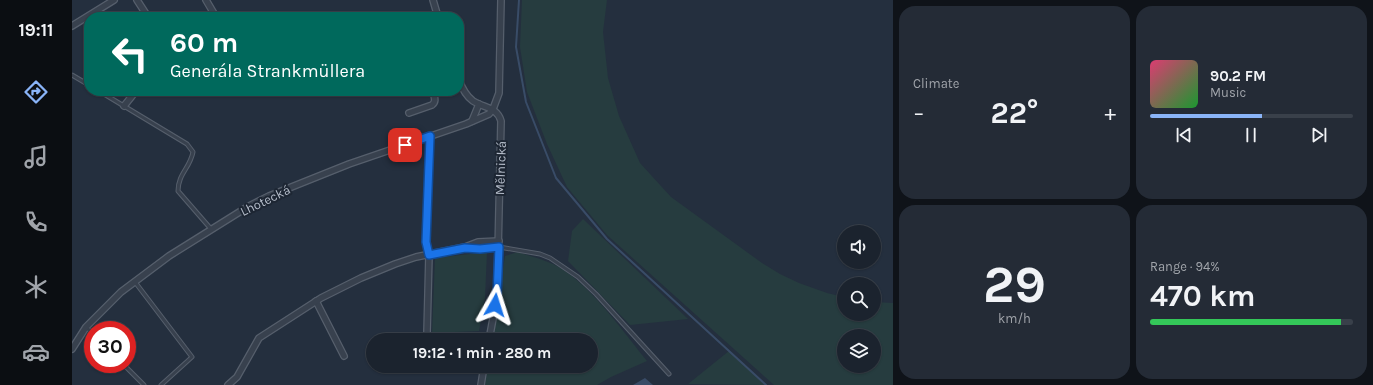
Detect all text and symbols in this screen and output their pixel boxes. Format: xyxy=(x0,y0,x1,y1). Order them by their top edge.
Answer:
text: 19:11 xyxy=(18,19,54,41)
text: 60 m xyxy=(170,26,238,59)
icon: left xyxy=(104,28,156,80)
text: Generála Strankmüllera xyxy=(170,60,365,82)
text: 90.2 FM xyxy=(1210,67,1266,85)
text: Climate xyxy=(913,76,959,91)
icon: directions xyxy=(22,78,50,106)
text: Music xyxy=(1210,85,1246,100)
text: 22° xyxy=(991,95,1038,131)
text: − xyxy=(913,100,925,126)
text: + xyxy=(1104,100,1116,126)
icon: previous xyxy=(1173,124,1195,146)
icon: pause xyxy=(1240,124,1262,146)
icon: next xyxy=(1308,124,1330,146)
pin xyxy=(388,128,422,162)
icon: arrive xyxy=(394,134,416,156)
street label: Mělnická xyxy=(492,141,509,195)
icon: music xyxy=(22,143,50,171)
street label: Lhotecká xyxy=(238,182,293,219)
icon: phone xyxy=(22,208,50,236)
map controls xyxy=(837,225,881,373)
button: sound xyxy=(837,225,881,269)
text: 29 xyxy=(983,254,1046,315)
text: Range · 94% xyxy=(1150,259,1220,274)
icon: climate xyxy=(22,273,50,301)
button: search xyxy=(837,277,881,321)
text: 470 km xyxy=(1150,278,1256,314)
position arrow xyxy=(474,284,516,326)
text: km/h xyxy=(998,311,1031,326)
speed limit sign: 30 xyxy=(84,321,136,373)
button: layers xyxy=(837,329,881,373)
icon: car xyxy=(22,338,50,366)
text: 19:12 · 1 min · 280 m xyxy=(413,344,551,362)

